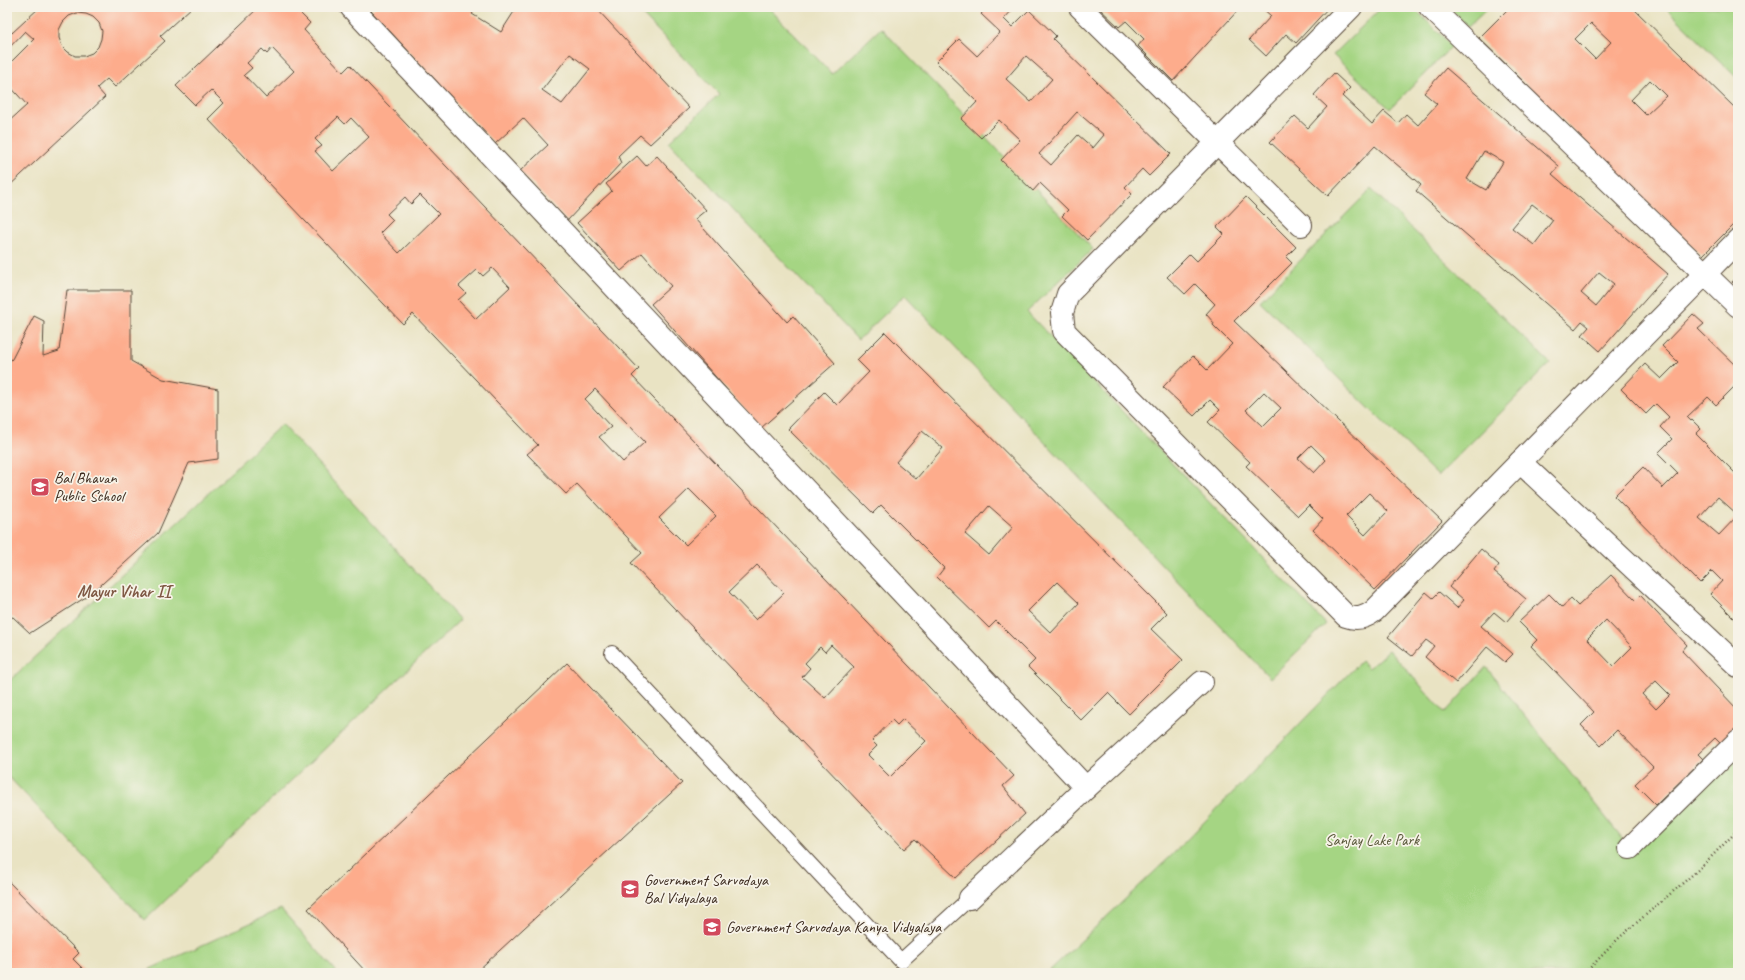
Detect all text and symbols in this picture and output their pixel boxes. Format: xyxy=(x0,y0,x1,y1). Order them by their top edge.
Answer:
place label: Bal Bhavan Public School xyxy=(54,468,127,506)
school or university icon: Bal Bhavan Public School xyxy=(29,476,51,498)
district label: Mayur Vihar II xyxy=(77,581,175,602)
park label: Sanjay Lake Park xyxy=(1325,830,1420,850)
place label: Government Sarvodaya Bal Vidyalaya xyxy=(644,870,769,908)
school or university icon: Government Sarvodaya Bal Vidyalaya xyxy=(619,878,641,900)
school or university icon: Government Sarvodaya Kanya Vidyalaya xyxy=(701,916,723,938)
place label: Government Sarvodaya Kanya Vidyalaya xyxy=(726,917,942,937)

